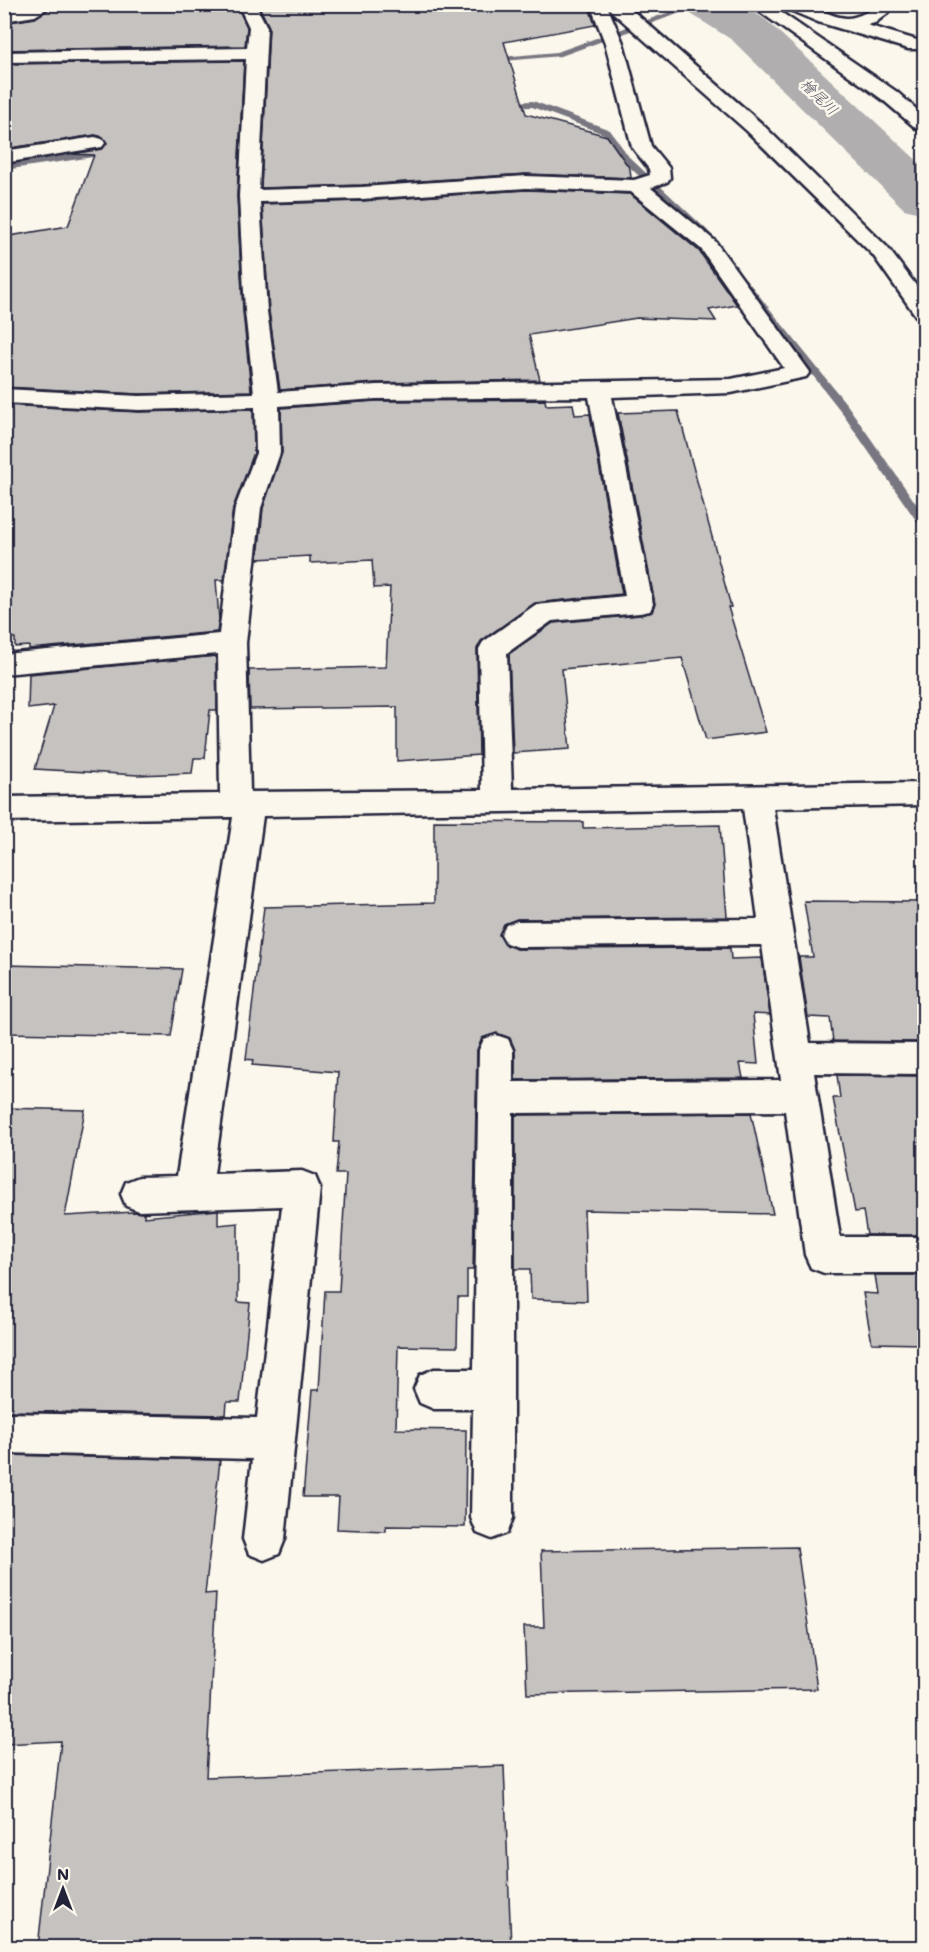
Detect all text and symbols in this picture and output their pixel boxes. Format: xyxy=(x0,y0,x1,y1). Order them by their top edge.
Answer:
water label: 檜尾川 xyxy=(797,73,843,119)
north arrow xyxy=(33,1859,93,1919)
text: N xyxy=(57,1863,69,1884)

